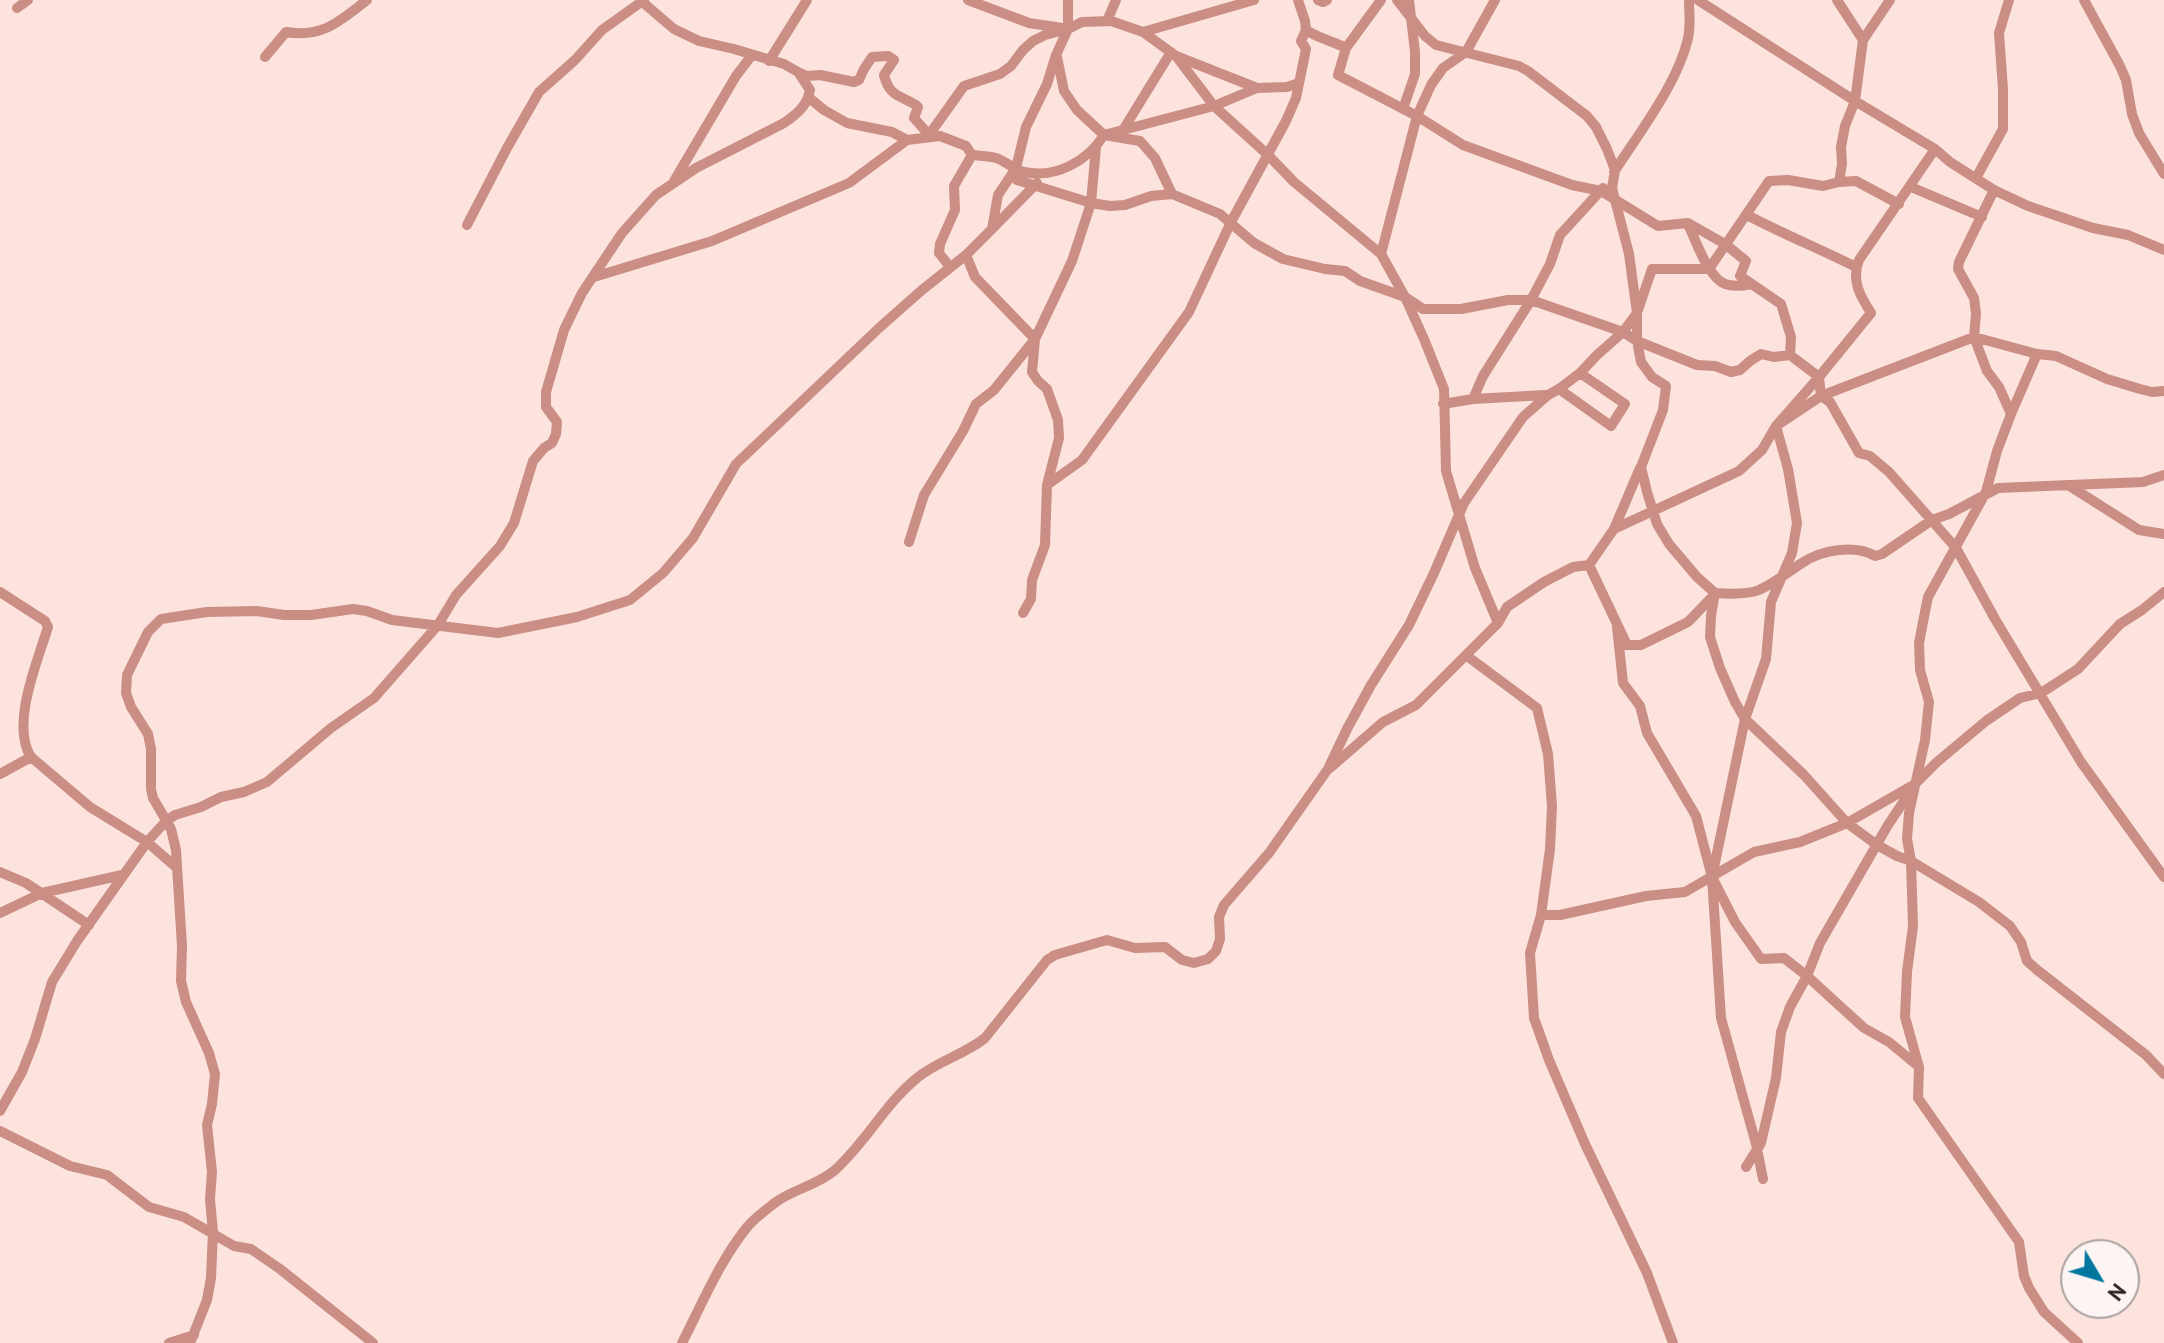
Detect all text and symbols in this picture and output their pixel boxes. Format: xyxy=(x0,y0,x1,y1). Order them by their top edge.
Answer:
north arrow xyxy=(2060,1239,2140,1319)
text: N xyxy=(2102,1278,2133,1307)

